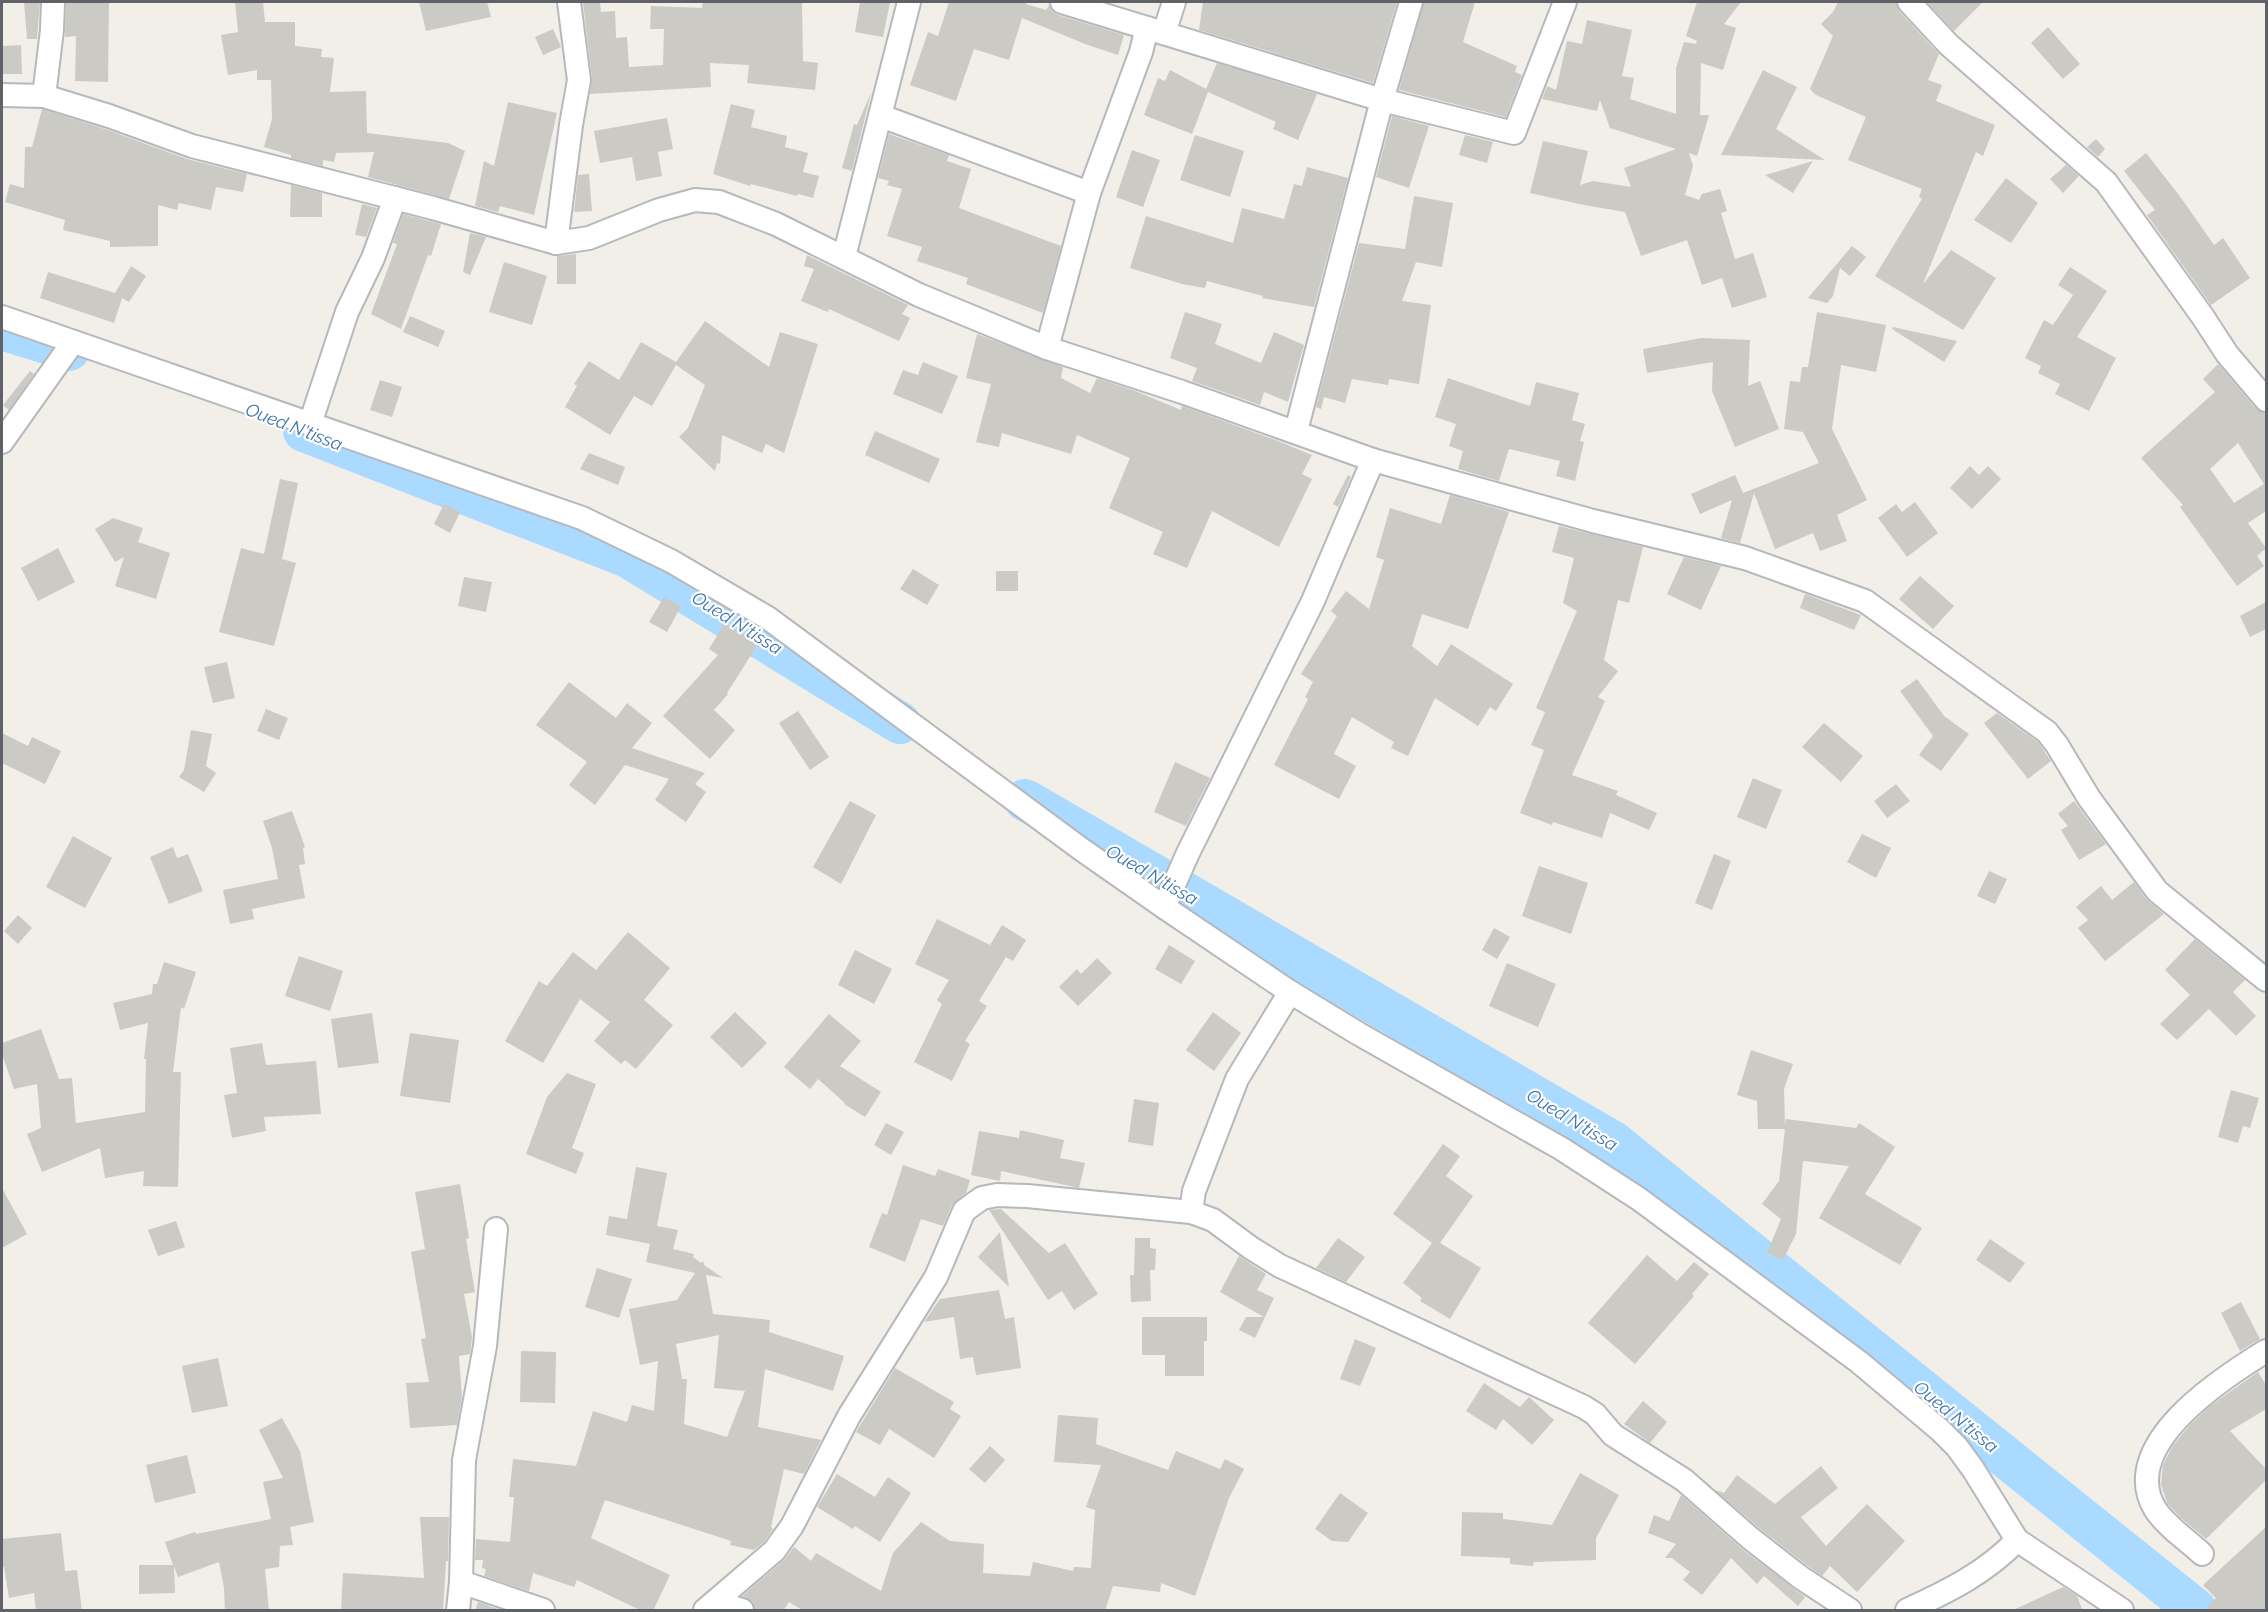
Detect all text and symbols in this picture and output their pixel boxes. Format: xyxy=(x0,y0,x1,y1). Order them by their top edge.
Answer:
water label: Oued N'tissa xyxy=(243,398,346,455)
water label: Oued N'tissa xyxy=(688,587,786,659)
water label: Oued N'tissa xyxy=(1103,840,1202,909)
water label: Oued N'tissa xyxy=(1523,1084,1622,1155)
water label: Oued N'tissa xyxy=(1910,1376,2003,1457)

